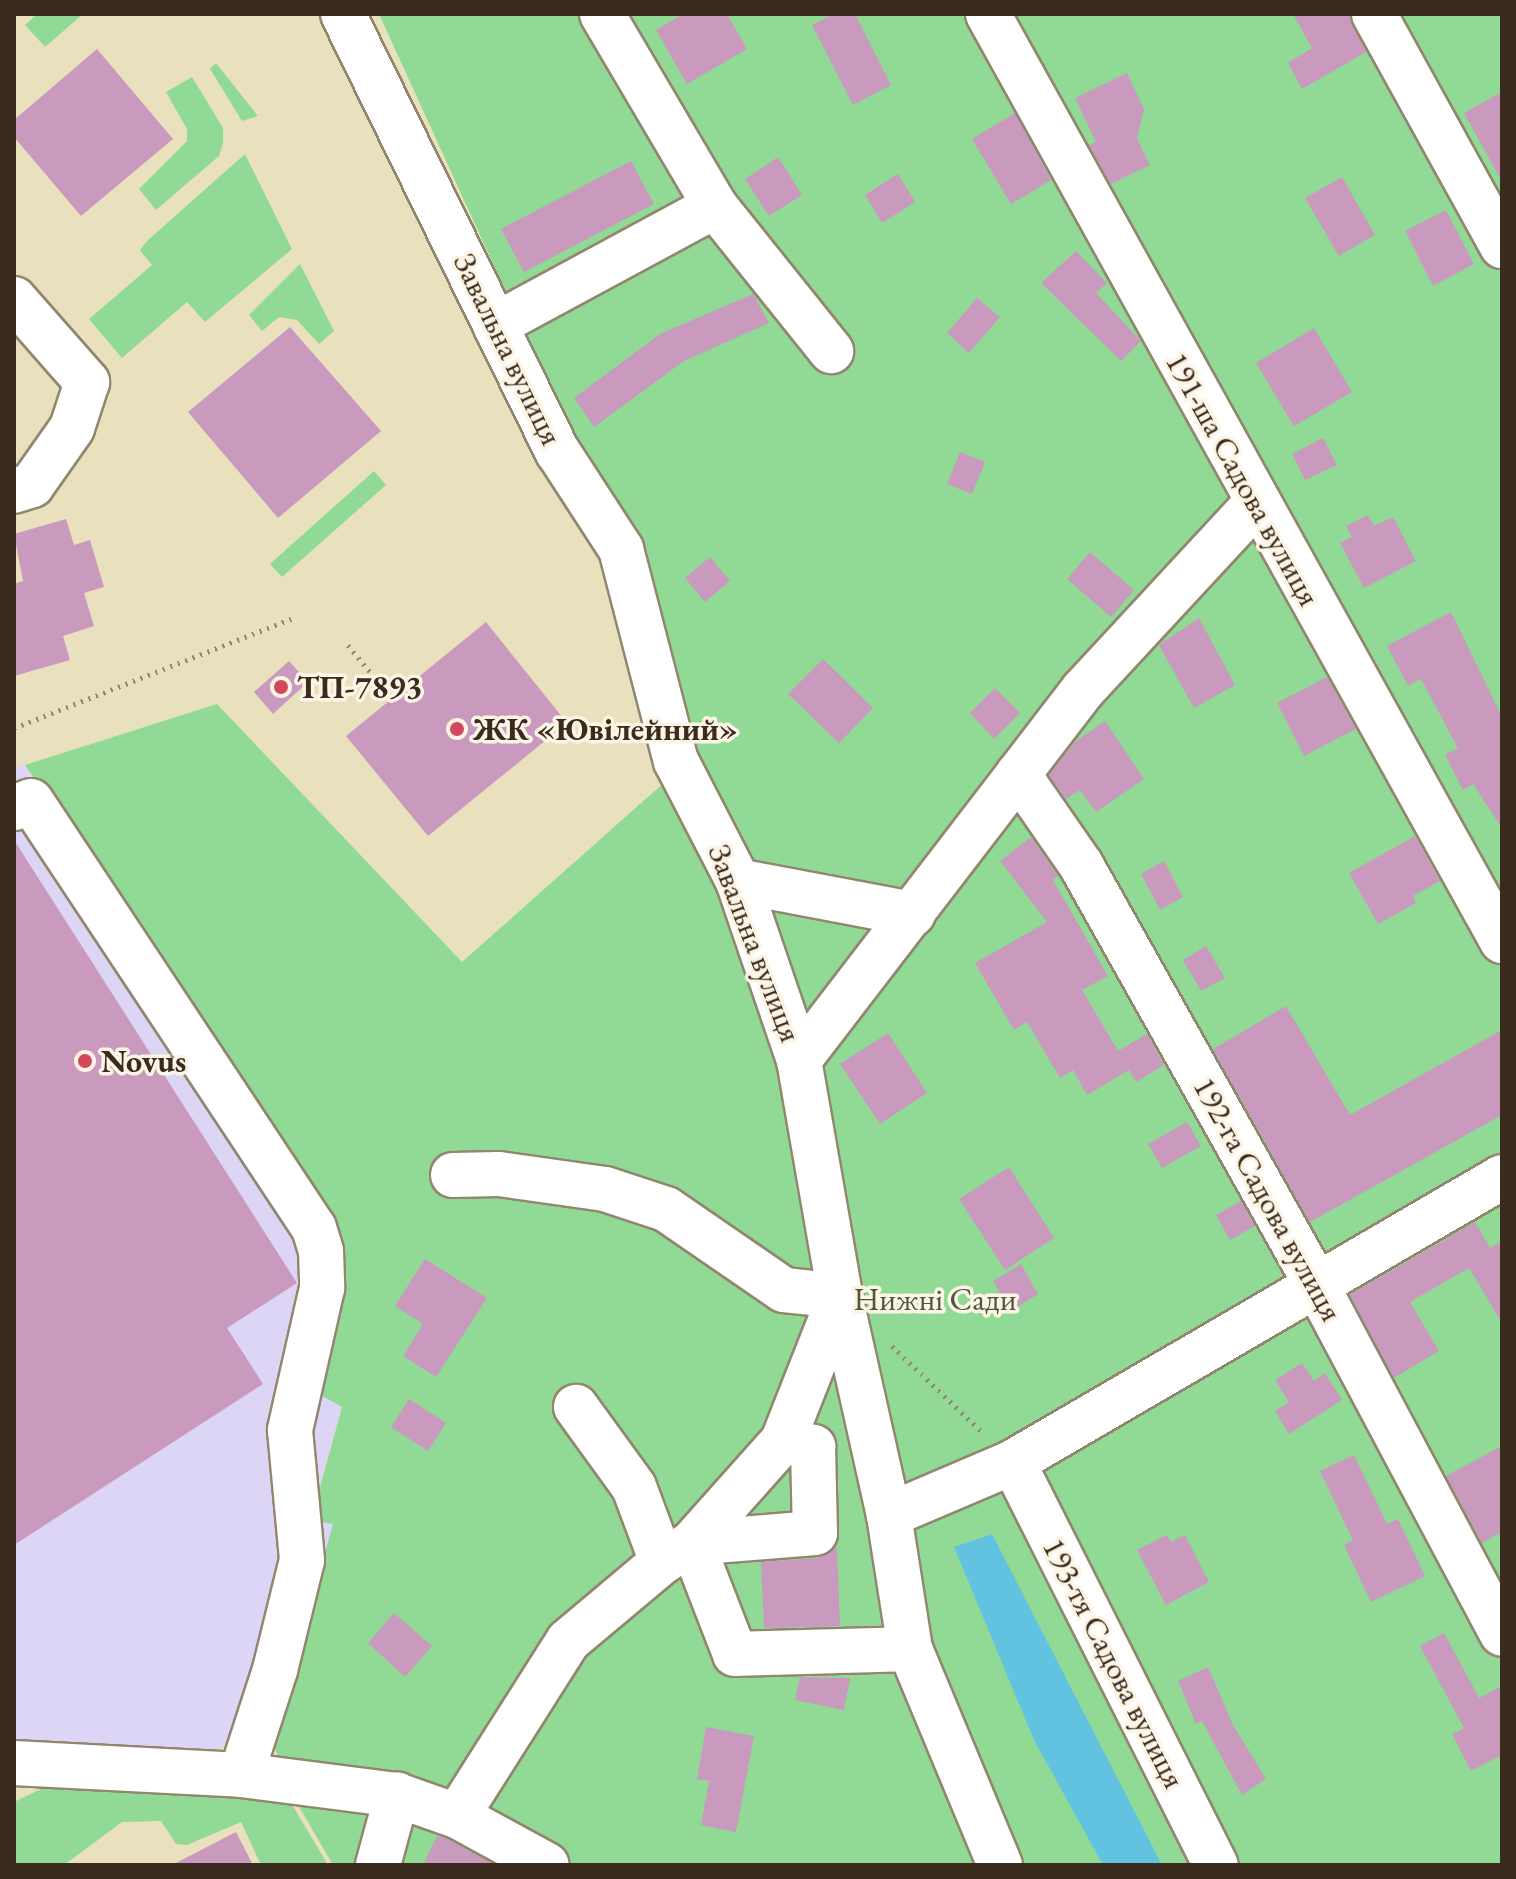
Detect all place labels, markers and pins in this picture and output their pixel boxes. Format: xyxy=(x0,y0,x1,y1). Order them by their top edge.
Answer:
place label: ТП-7893 xyxy=(297,668,422,706)
marker: ТП-7893 xyxy=(272,678,290,696)
place label: ЖК «Ювілейний» xyxy=(473,710,738,748)
marker: ЖК «Ювілейний» xyxy=(448,720,466,738)
place label: Novus xyxy=(101,1042,186,1080)
marker: Novus xyxy=(76,1052,94,1070)

